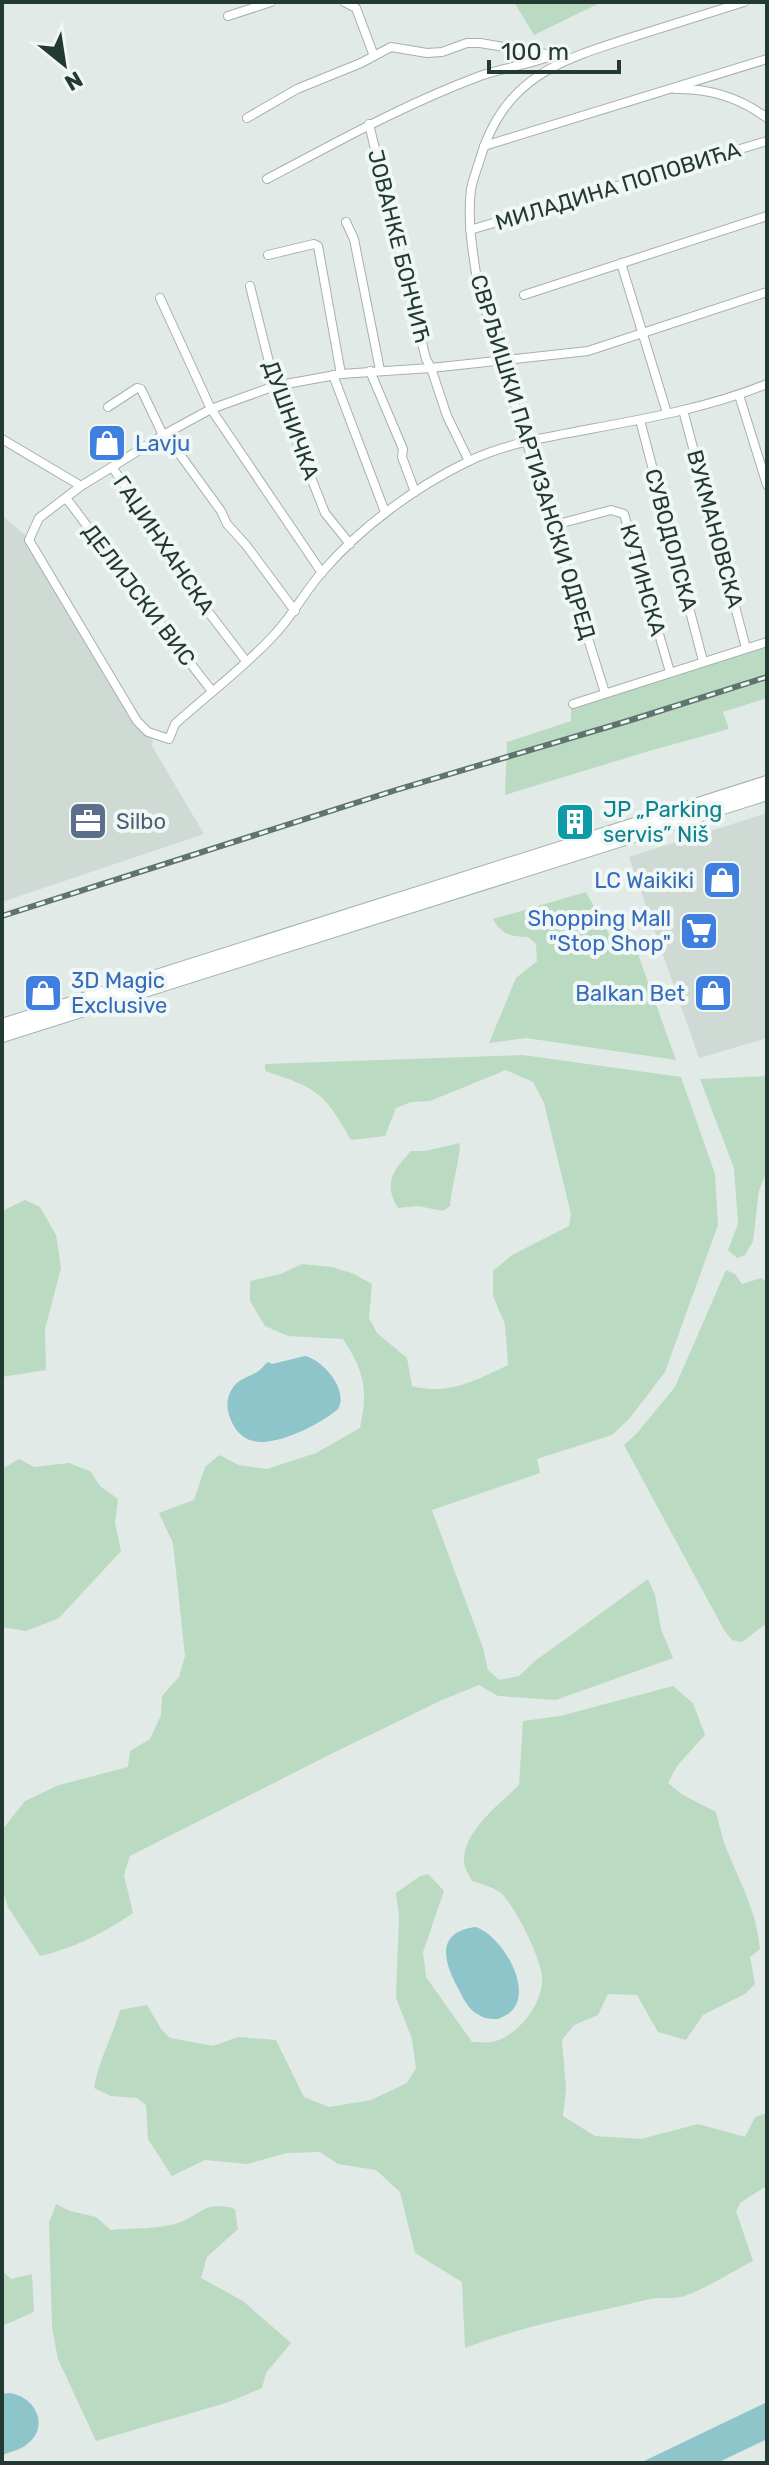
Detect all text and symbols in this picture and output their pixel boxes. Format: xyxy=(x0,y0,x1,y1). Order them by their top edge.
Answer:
north arrow xyxy=(24,24,104,104)
scale bar xyxy=(489,24,619,74)
text: 100 m xyxy=(501,38,569,66)
text: N xyxy=(60,65,87,97)
street label: МИЛАДИНА ПОПОВИЋА xyxy=(492,136,744,236)
street label: ЈОВАНКЕ БОНЧИЋ xyxy=(362,147,436,345)
street label: СВРЉИШКИ ПАРТИЗАНСКИ ОДРЕД xyxy=(465,271,601,643)
street label: ДУШНИЧКА xyxy=(257,357,325,484)
shop icon: Lavju xyxy=(86,422,128,464)
place label: Lavju xyxy=(135,430,190,457)
street label: ВУКМАНОВСКА xyxy=(681,447,749,611)
street label: СУВОДОЛСКА xyxy=(639,466,703,614)
street label: ГАЏИНХАНСКА xyxy=(108,470,221,620)
street label: ДЕЛИЈСКИ ВИС xyxy=(77,519,201,671)
street label: КУТИНСКА xyxy=(614,521,672,639)
place label: JP „Parking servis” Niš xyxy=(603,796,722,848)
office icon: Silbo xyxy=(67,800,109,842)
building icon: JP „Parking servis” Niš xyxy=(554,801,596,843)
place label: Silbo xyxy=(116,808,166,835)
shop icon: LC Waikiki xyxy=(701,859,743,901)
place label: LC Waikiki xyxy=(594,867,694,894)
place label: Shopping Mall "Stop Shop" xyxy=(528,905,671,957)
supermarket icon: Shopping Mall "Stop Shop" xyxy=(678,910,720,952)
place label: 3D Magic Exclusive xyxy=(71,967,167,1019)
shop icon: 3D Magic Exclusive xyxy=(22,972,64,1014)
shop icon: Balkan Bet xyxy=(692,972,734,1014)
place label: Balkan Bet xyxy=(575,980,685,1007)

